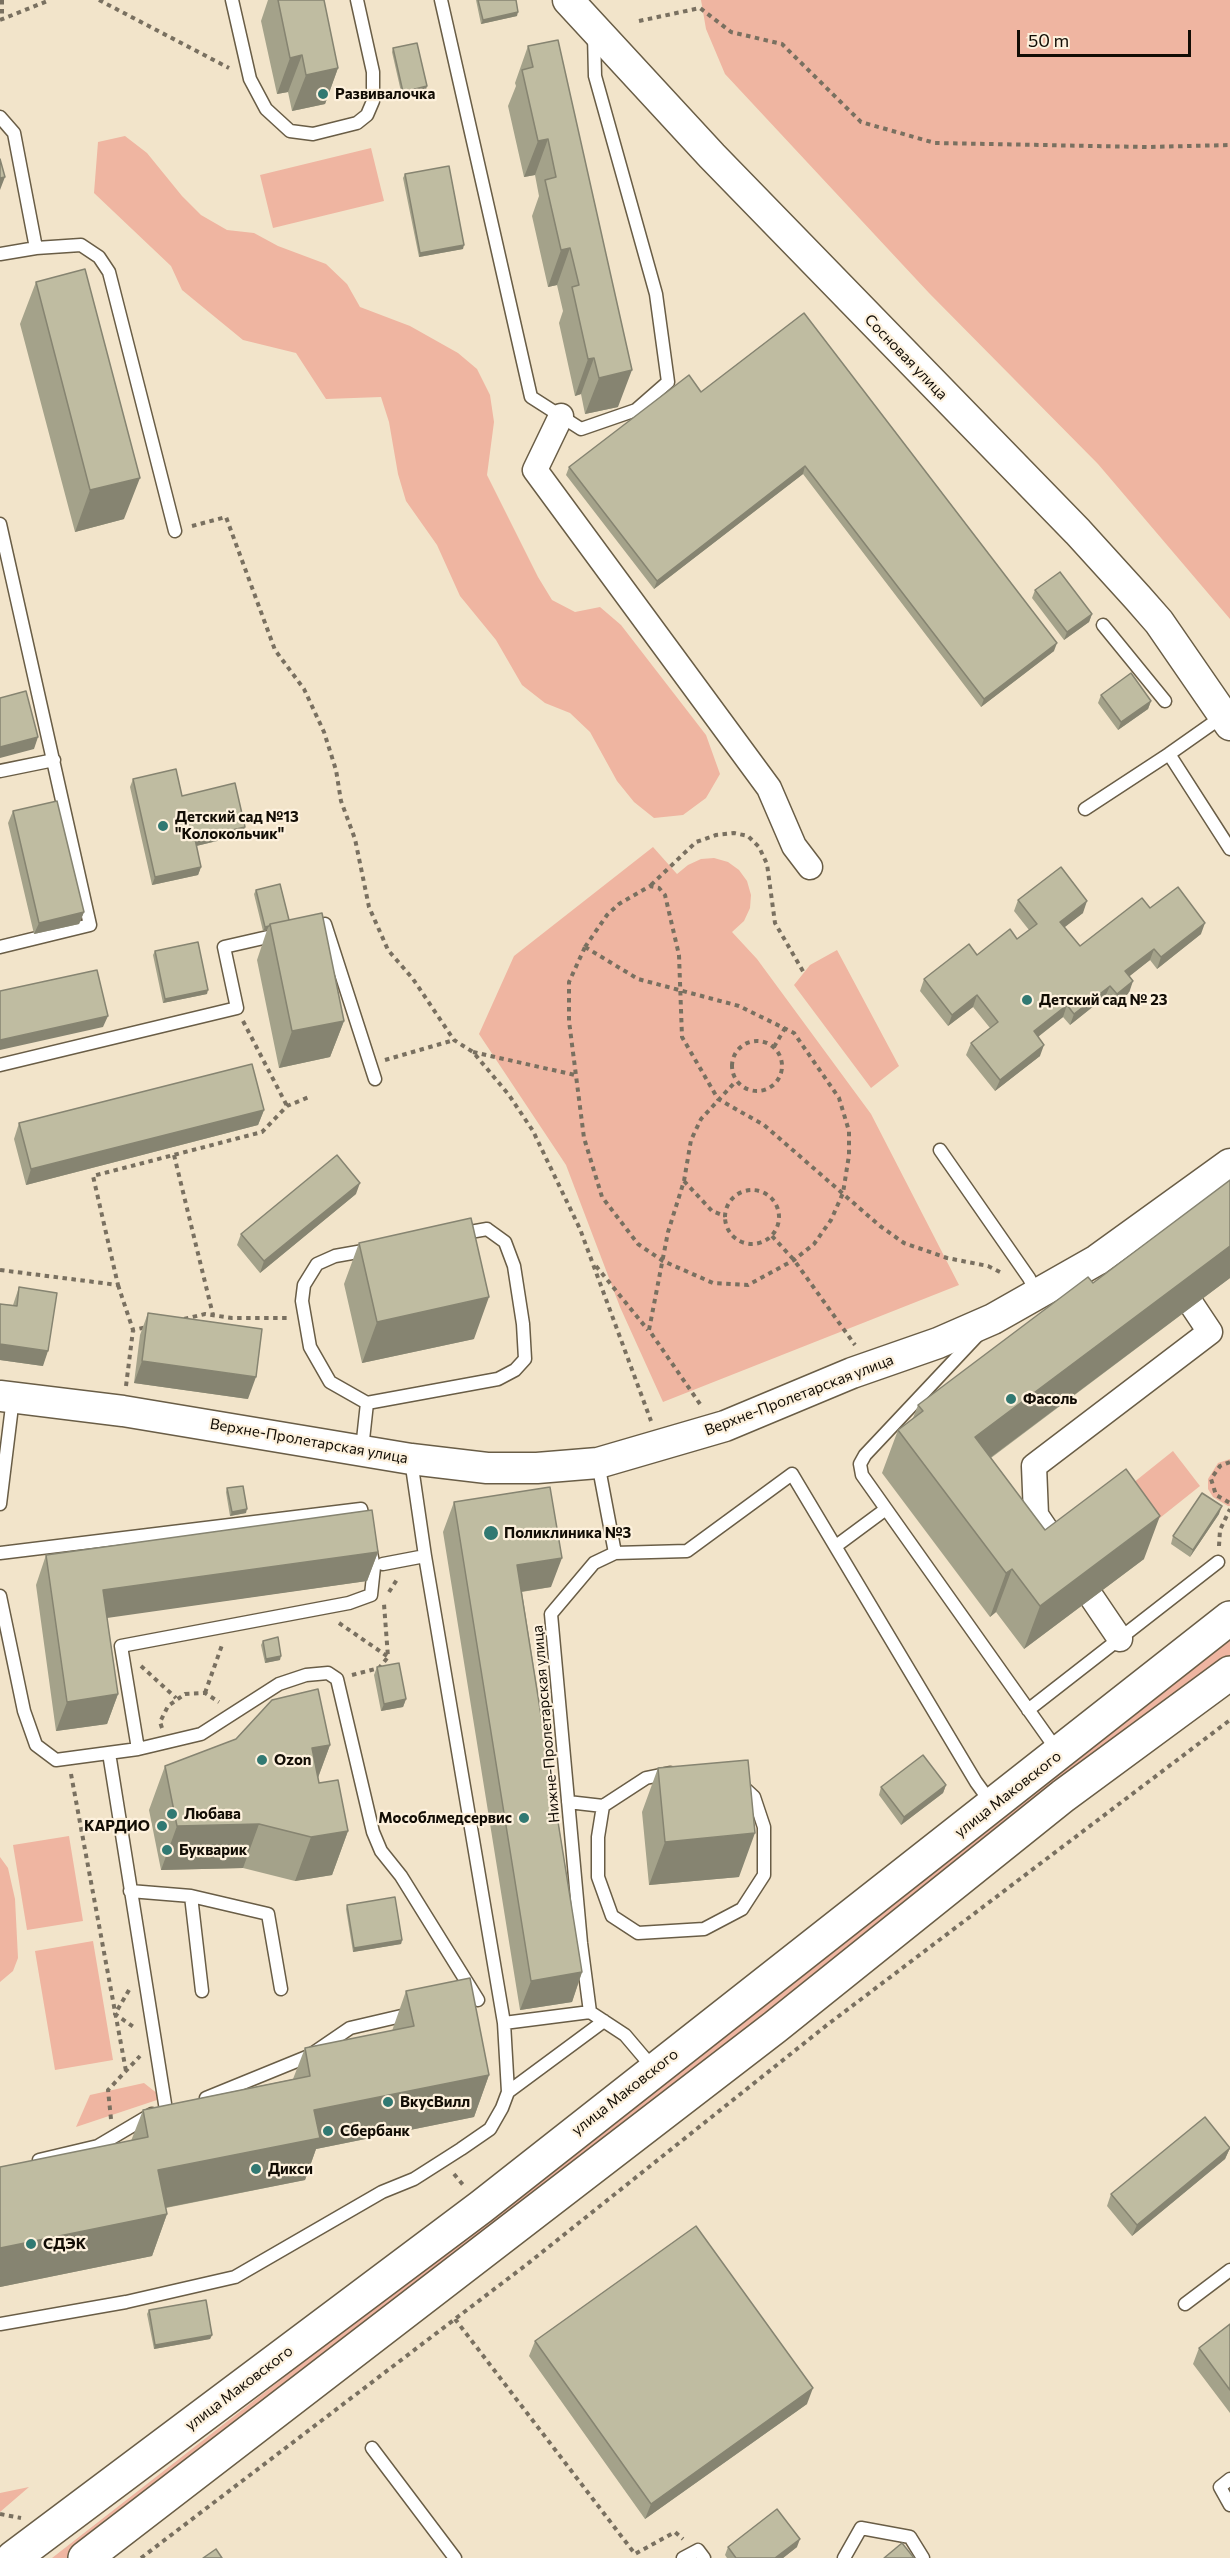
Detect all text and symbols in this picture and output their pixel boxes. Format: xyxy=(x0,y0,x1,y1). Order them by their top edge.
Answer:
scale bar xyxy=(1020,18,1194,56)
text: 50 m xyxy=(1028,29,1069,51)
place label: Развивалочка xyxy=(335,85,435,103)
marker: Развивалочка xyxy=(316,87,330,101)
street label: Сосновая улица xyxy=(861,311,951,403)
place label: Детский сад №13 "Колокольчик" xyxy=(175,808,299,843)
marker: Детский сад №13 "Колокольчик" xyxy=(156,819,170,833)
place label: Детский сад № 23 xyxy=(1039,991,1167,1009)
marker: Детский сад № 23 xyxy=(1020,993,1034,1007)
street label: Верхне-Пролетарская улица xyxy=(702,1351,896,1439)
place label: Фасоль xyxy=(1023,1390,1077,1408)
marker: Фасоль xyxy=(1004,1392,1018,1406)
street label: Верхне-Пролетарская улица xyxy=(209,1415,409,1467)
marker: Поликлиника №3 xyxy=(482,1524,500,1542)
place label: Поликлиника №3 xyxy=(504,1524,631,1542)
street label: Нижне-Пролетарская улица xyxy=(528,1624,564,1824)
street label: улица Маковского xyxy=(951,1747,1065,1841)
place label: Ozon xyxy=(274,1751,312,1769)
marker: Ozon xyxy=(255,1753,269,1767)
place label: Любава xyxy=(184,1805,241,1823)
marker: Любава xyxy=(165,1807,179,1821)
place label: Мособлмедсервис xyxy=(378,1809,512,1827)
marker: Мособлмедсервис xyxy=(517,1811,531,1825)
place label: КАРДИО xyxy=(84,1817,150,1835)
marker: КАРДИО xyxy=(155,1819,169,1833)
place label: Букварик xyxy=(179,1841,247,1859)
marker: Букварик xyxy=(160,1843,174,1857)
street label: улица Маковского xyxy=(568,2045,682,2139)
place label: ВкусВилл xyxy=(400,2093,470,2111)
marker: ВкусВилл xyxy=(381,2095,395,2109)
place label: Сбербанк xyxy=(340,2122,410,2140)
marker: Сбербанк xyxy=(321,2124,335,2138)
place label: Дикси xyxy=(268,2160,313,2178)
marker: Дикси xyxy=(249,2162,263,2176)
place label: СДЭК xyxy=(43,2235,86,2253)
marker: СДЭК xyxy=(24,2237,38,2251)
street label: улица Маковского xyxy=(182,2342,296,2434)

